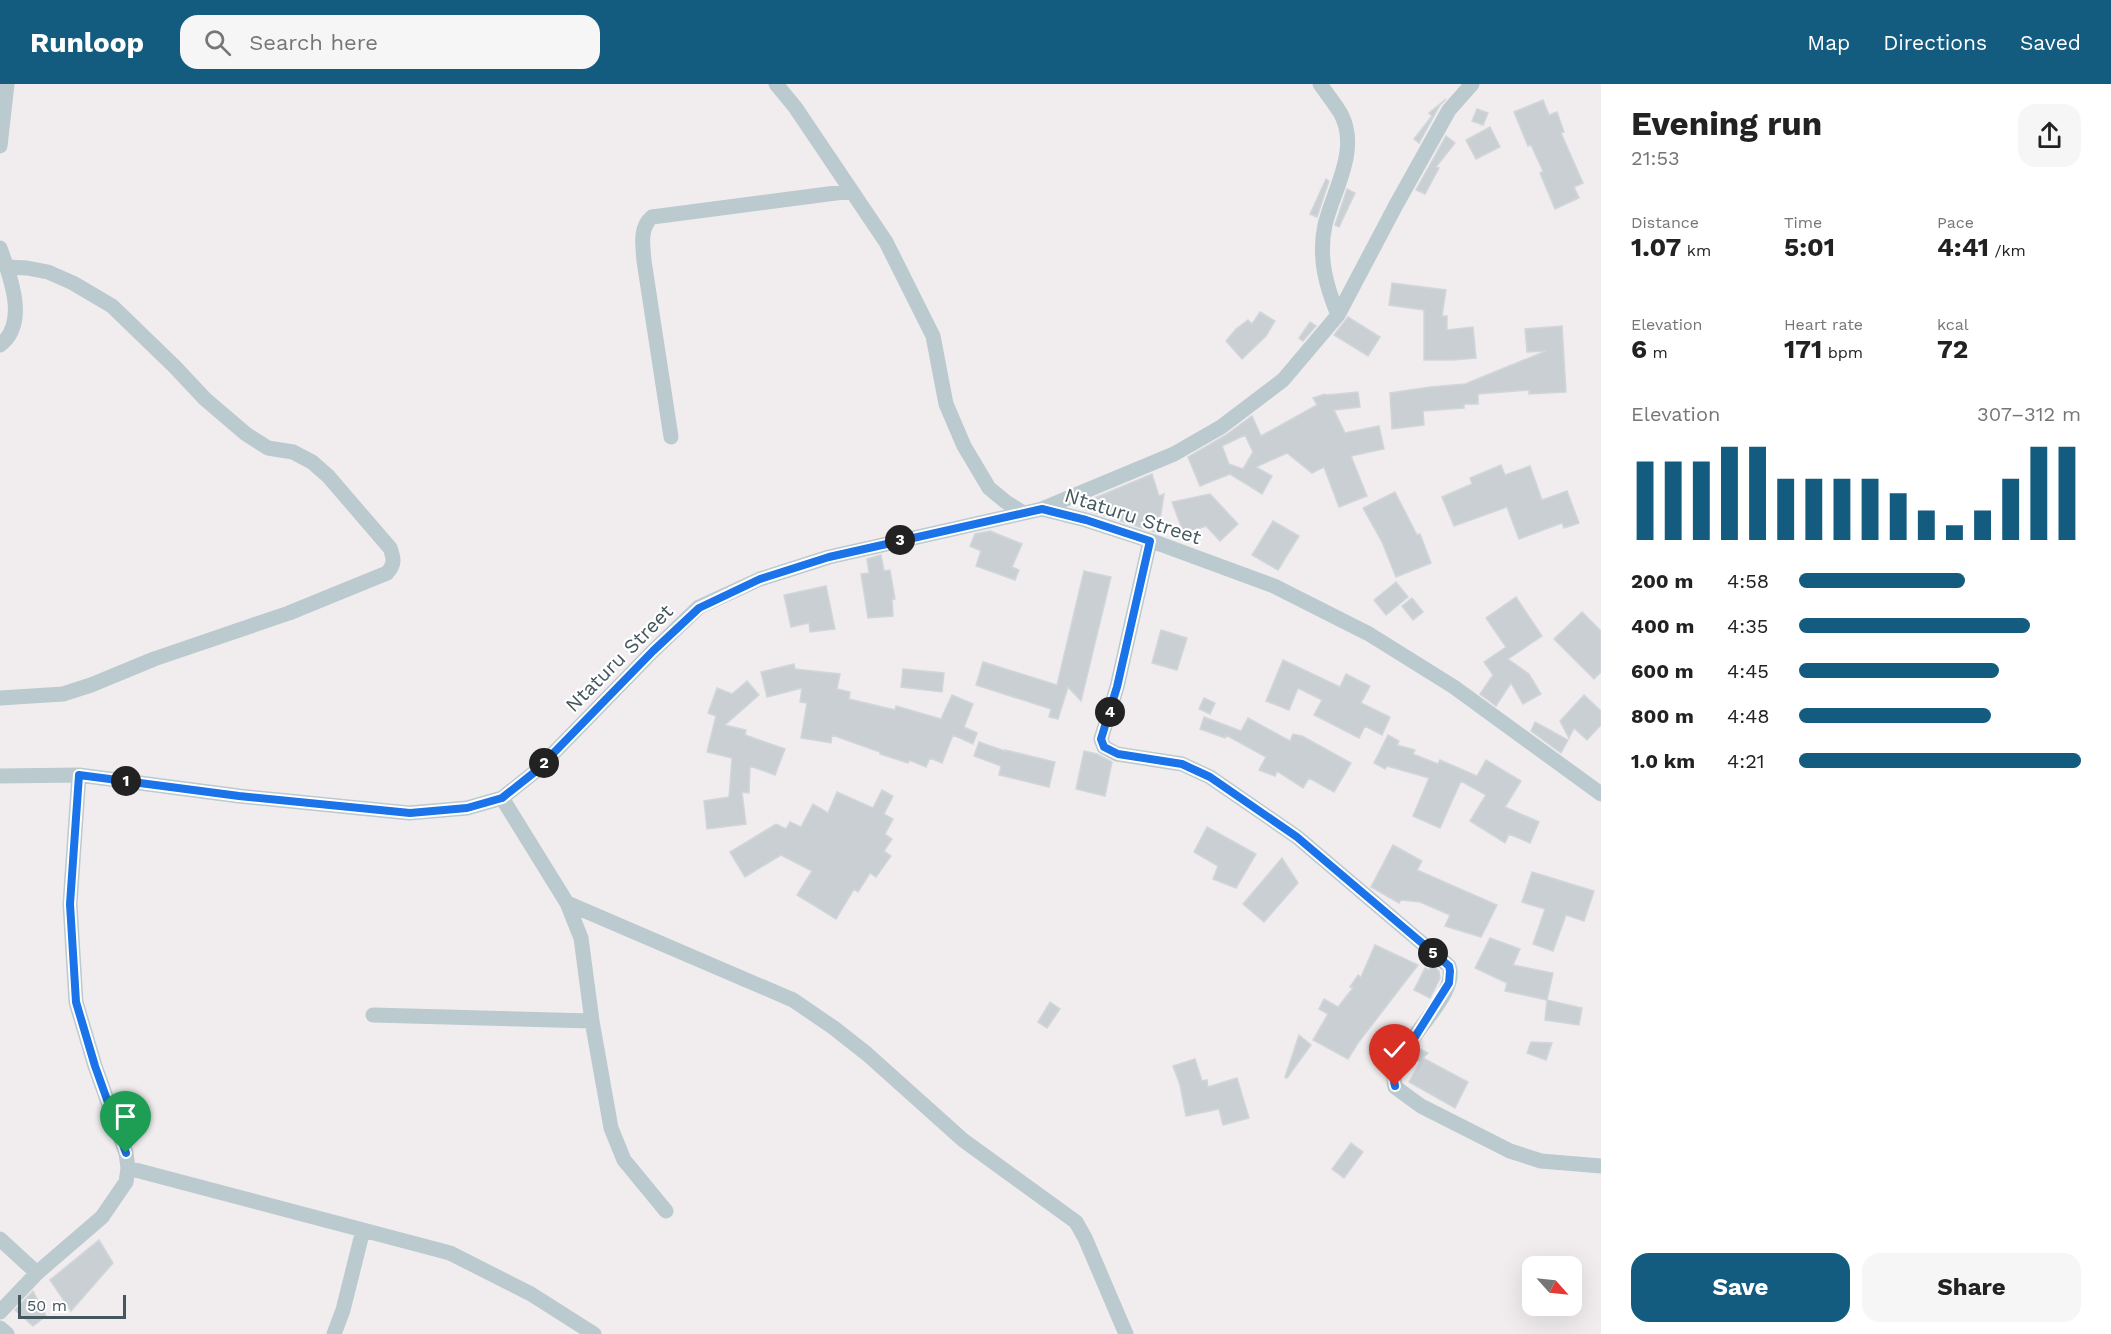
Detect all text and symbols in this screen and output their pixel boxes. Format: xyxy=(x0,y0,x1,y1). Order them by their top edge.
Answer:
search box xyxy=(180,15,600,69)
text: Runloop xyxy=(30,26,144,59)
icon: search xyxy=(201,26,234,59)
text: Search here xyxy=(249,30,378,55)
text: Map xyxy=(1807,30,1850,55)
text: Directions xyxy=(1883,30,1987,55)
text: Saved xyxy=(2020,30,2081,55)
text: Evening run xyxy=(1631,104,1822,143)
button: share xyxy=(2018,104,2081,167)
text: 21:53 xyxy=(1631,146,1680,170)
text: Distance xyxy=(1631,213,1699,232)
text: Time xyxy=(1784,213,1822,232)
text: Pace xyxy=(1937,213,1974,232)
text: 1.07 xyxy=(1631,232,1681,262)
text: 5:01 xyxy=(1784,232,1835,262)
text: 4:41 xyxy=(1937,232,1989,262)
text: km xyxy=(1681,241,1711,260)
text: /km xyxy=(1989,241,2026,260)
text: Elevation xyxy=(1631,315,1702,334)
text: Heart rate xyxy=(1784,315,1863,334)
text: kcal xyxy=(1937,315,1969,334)
text: 6 xyxy=(1631,334,1647,364)
text: 171 xyxy=(1784,334,1822,364)
text: 72 xyxy=(1937,334,1968,364)
text: m xyxy=(1647,343,1668,362)
text: bpm xyxy=(1822,343,1863,362)
text: Elevation xyxy=(1631,402,1720,426)
text: 307–312 m xyxy=(1977,402,2081,426)
street label: Ntaturu Street xyxy=(1062,483,1205,550)
pin: 3 xyxy=(885,525,915,555)
text: 3 xyxy=(895,530,905,549)
text: 200 m xyxy=(1631,569,1693,593)
text: 4:58 xyxy=(1727,569,1769,593)
street label: Ntaturu Street xyxy=(560,599,678,717)
text: 400 m xyxy=(1631,614,1694,638)
text: 4:35 xyxy=(1727,614,1768,638)
text: 600 m xyxy=(1631,659,1694,683)
text: 4:45 xyxy=(1727,659,1769,683)
pin: 4 xyxy=(1095,697,1125,727)
text: 4 xyxy=(1105,702,1115,721)
text: 800 m xyxy=(1631,704,1694,728)
text: 4:48 xyxy=(1727,704,1770,728)
pin: 2 xyxy=(529,748,559,778)
text: 1.0 km xyxy=(1631,749,1695,773)
text: 4:21 xyxy=(1727,749,1765,773)
text: 2 xyxy=(539,753,549,772)
pin: 1 xyxy=(111,766,141,796)
text: 1 xyxy=(123,771,129,790)
pin: 5 xyxy=(1418,938,1448,968)
text: 5 xyxy=(1428,943,1438,962)
pin xyxy=(1369,1024,1420,1086)
icon: check xyxy=(1378,1033,1411,1066)
pin xyxy=(100,1091,151,1153)
icon: arrive xyxy=(109,1100,142,1133)
button: Save xyxy=(1631,1253,1850,1322)
button: Share xyxy=(1862,1253,2081,1322)
north arrow xyxy=(1522,1256,1582,1316)
map controls xyxy=(1522,1256,1582,1316)
scale bar xyxy=(18,1292,126,1320)
text: 50 m xyxy=(27,1296,67,1315)

